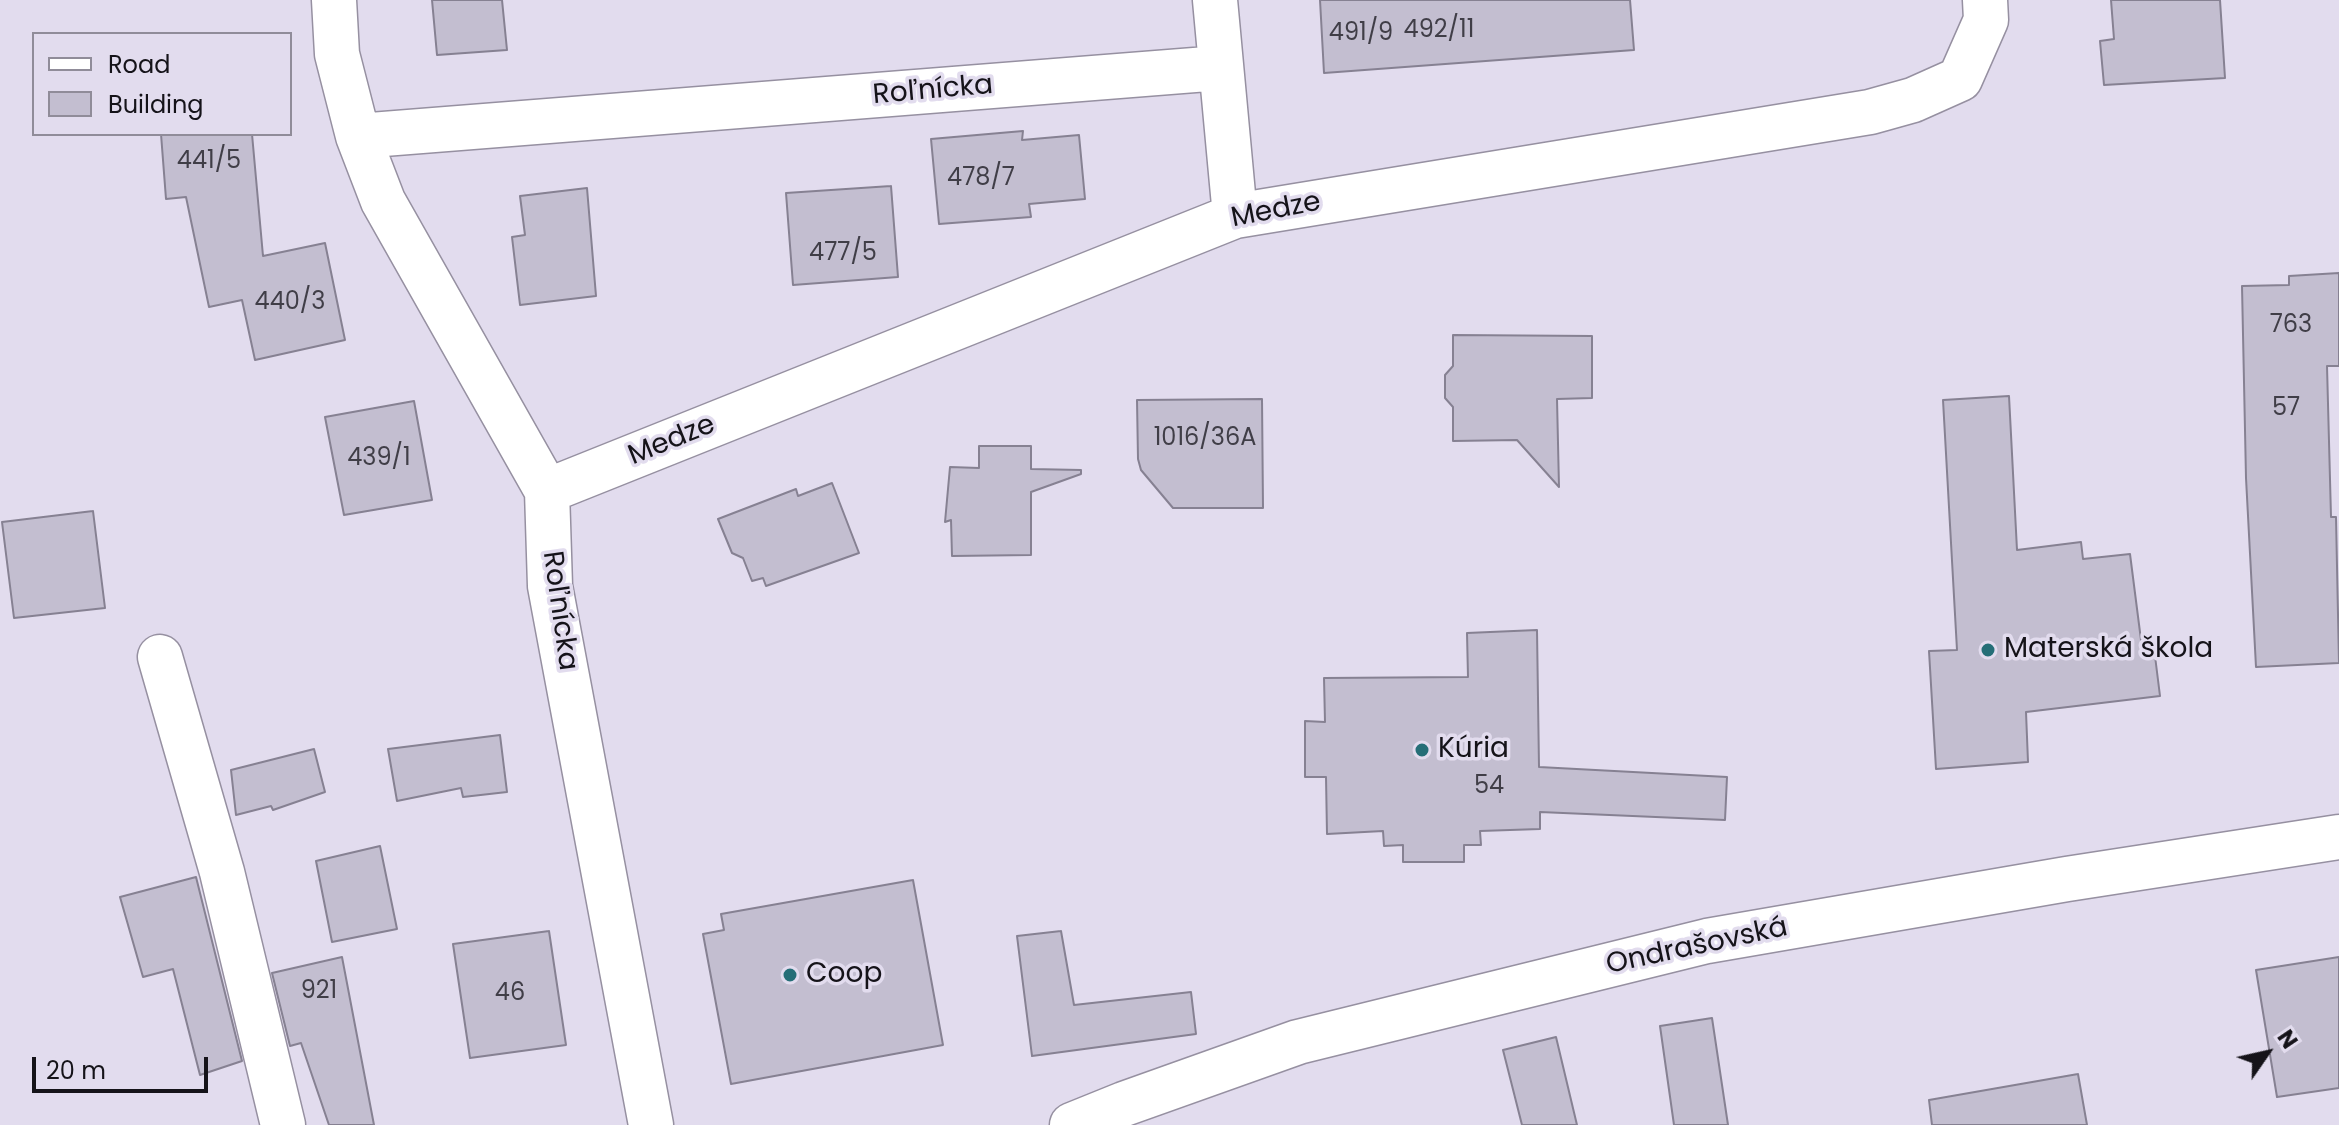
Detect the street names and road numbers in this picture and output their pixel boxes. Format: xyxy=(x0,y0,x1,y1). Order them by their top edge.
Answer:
street label: Roľnícka xyxy=(872,69,994,113)
street label: Medze xyxy=(1228,186,1324,236)
street label: Medze xyxy=(624,408,720,474)
street label: Roľnícka xyxy=(534,549,584,673)
street label: Ondrašovská xyxy=(1603,911,1791,983)

